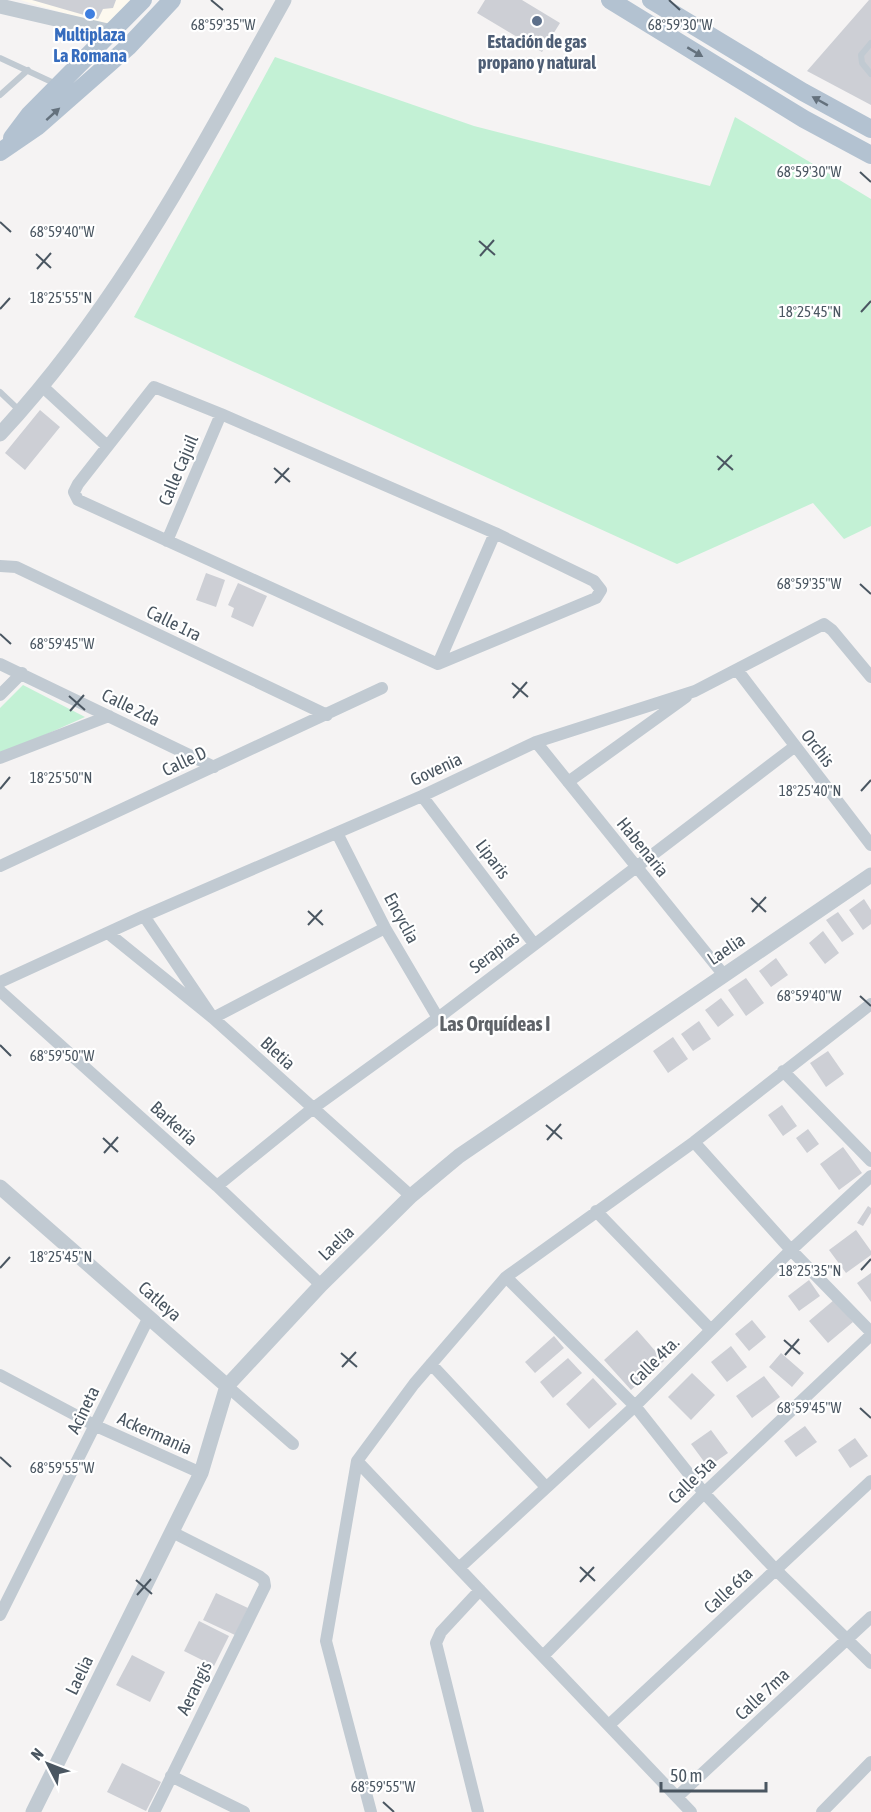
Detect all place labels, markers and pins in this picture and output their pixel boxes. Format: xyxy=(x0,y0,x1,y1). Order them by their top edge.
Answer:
marker: Multiplaza La Romana xyxy=(83,7,97,21)
marker: Estación de gas propano y natural xyxy=(530,14,544,28)
place label: Multiplaza La Romana xyxy=(53,24,127,66)
place label: Estación de gas propano y natural xyxy=(478,31,596,73)

